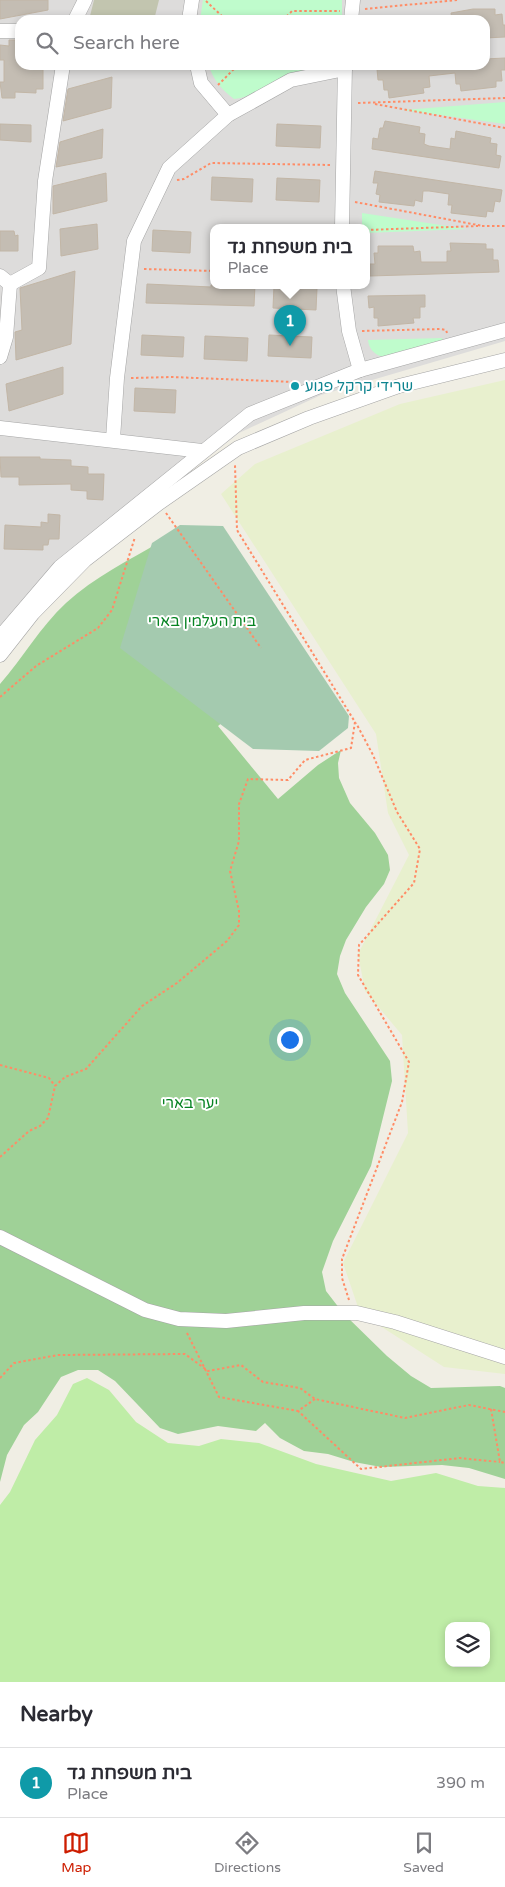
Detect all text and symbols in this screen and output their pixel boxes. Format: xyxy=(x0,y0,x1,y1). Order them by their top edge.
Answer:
search box xyxy=(15,15,490,70)
icon: search xyxy=(33,29,61,57)
text: Search here xyxy=(73,32,180,54)
popup xyxy=(210,224,370,289)
text: בית משפחת גד xyxy=(227,236,353,258)
text: Place xyxy=(227,258,269,278)
pin: 1 xyxy=(274,305,306,346)
place label: שרידי קרקל פגוע xyxy=(305,377,413,395)
marker: שרידי קרקל פגוע xyxy=(289,380,301,392)
park label: בית העלמין בארי xyxy=(148,612,256,630)
your location xyxy=(277,1027,303,1053)
park label: יער בארי xyxy=(162,1094,218,1112)
map controls xyxy=(445,1622,490,1667)
button: layers xyxy=(445,1622,490,1667)
text: Nearby xyxy=(20,1702,93,1727)
text: בית משפחת גד xyxy=(67,1762,192,1784)
text: 1 xyxy=(31,1773,41,1793)
text: 390 m xyxy=(436,1773,485,1793)
text: Place xyxy=(67,1784,108,1804)
tab: Map xyxy=(61,1829,91,1876)
tab: Directions xyxy=(214,1829,281,1876)
tab: Saved xyxy=(403,1829,444,1876)

